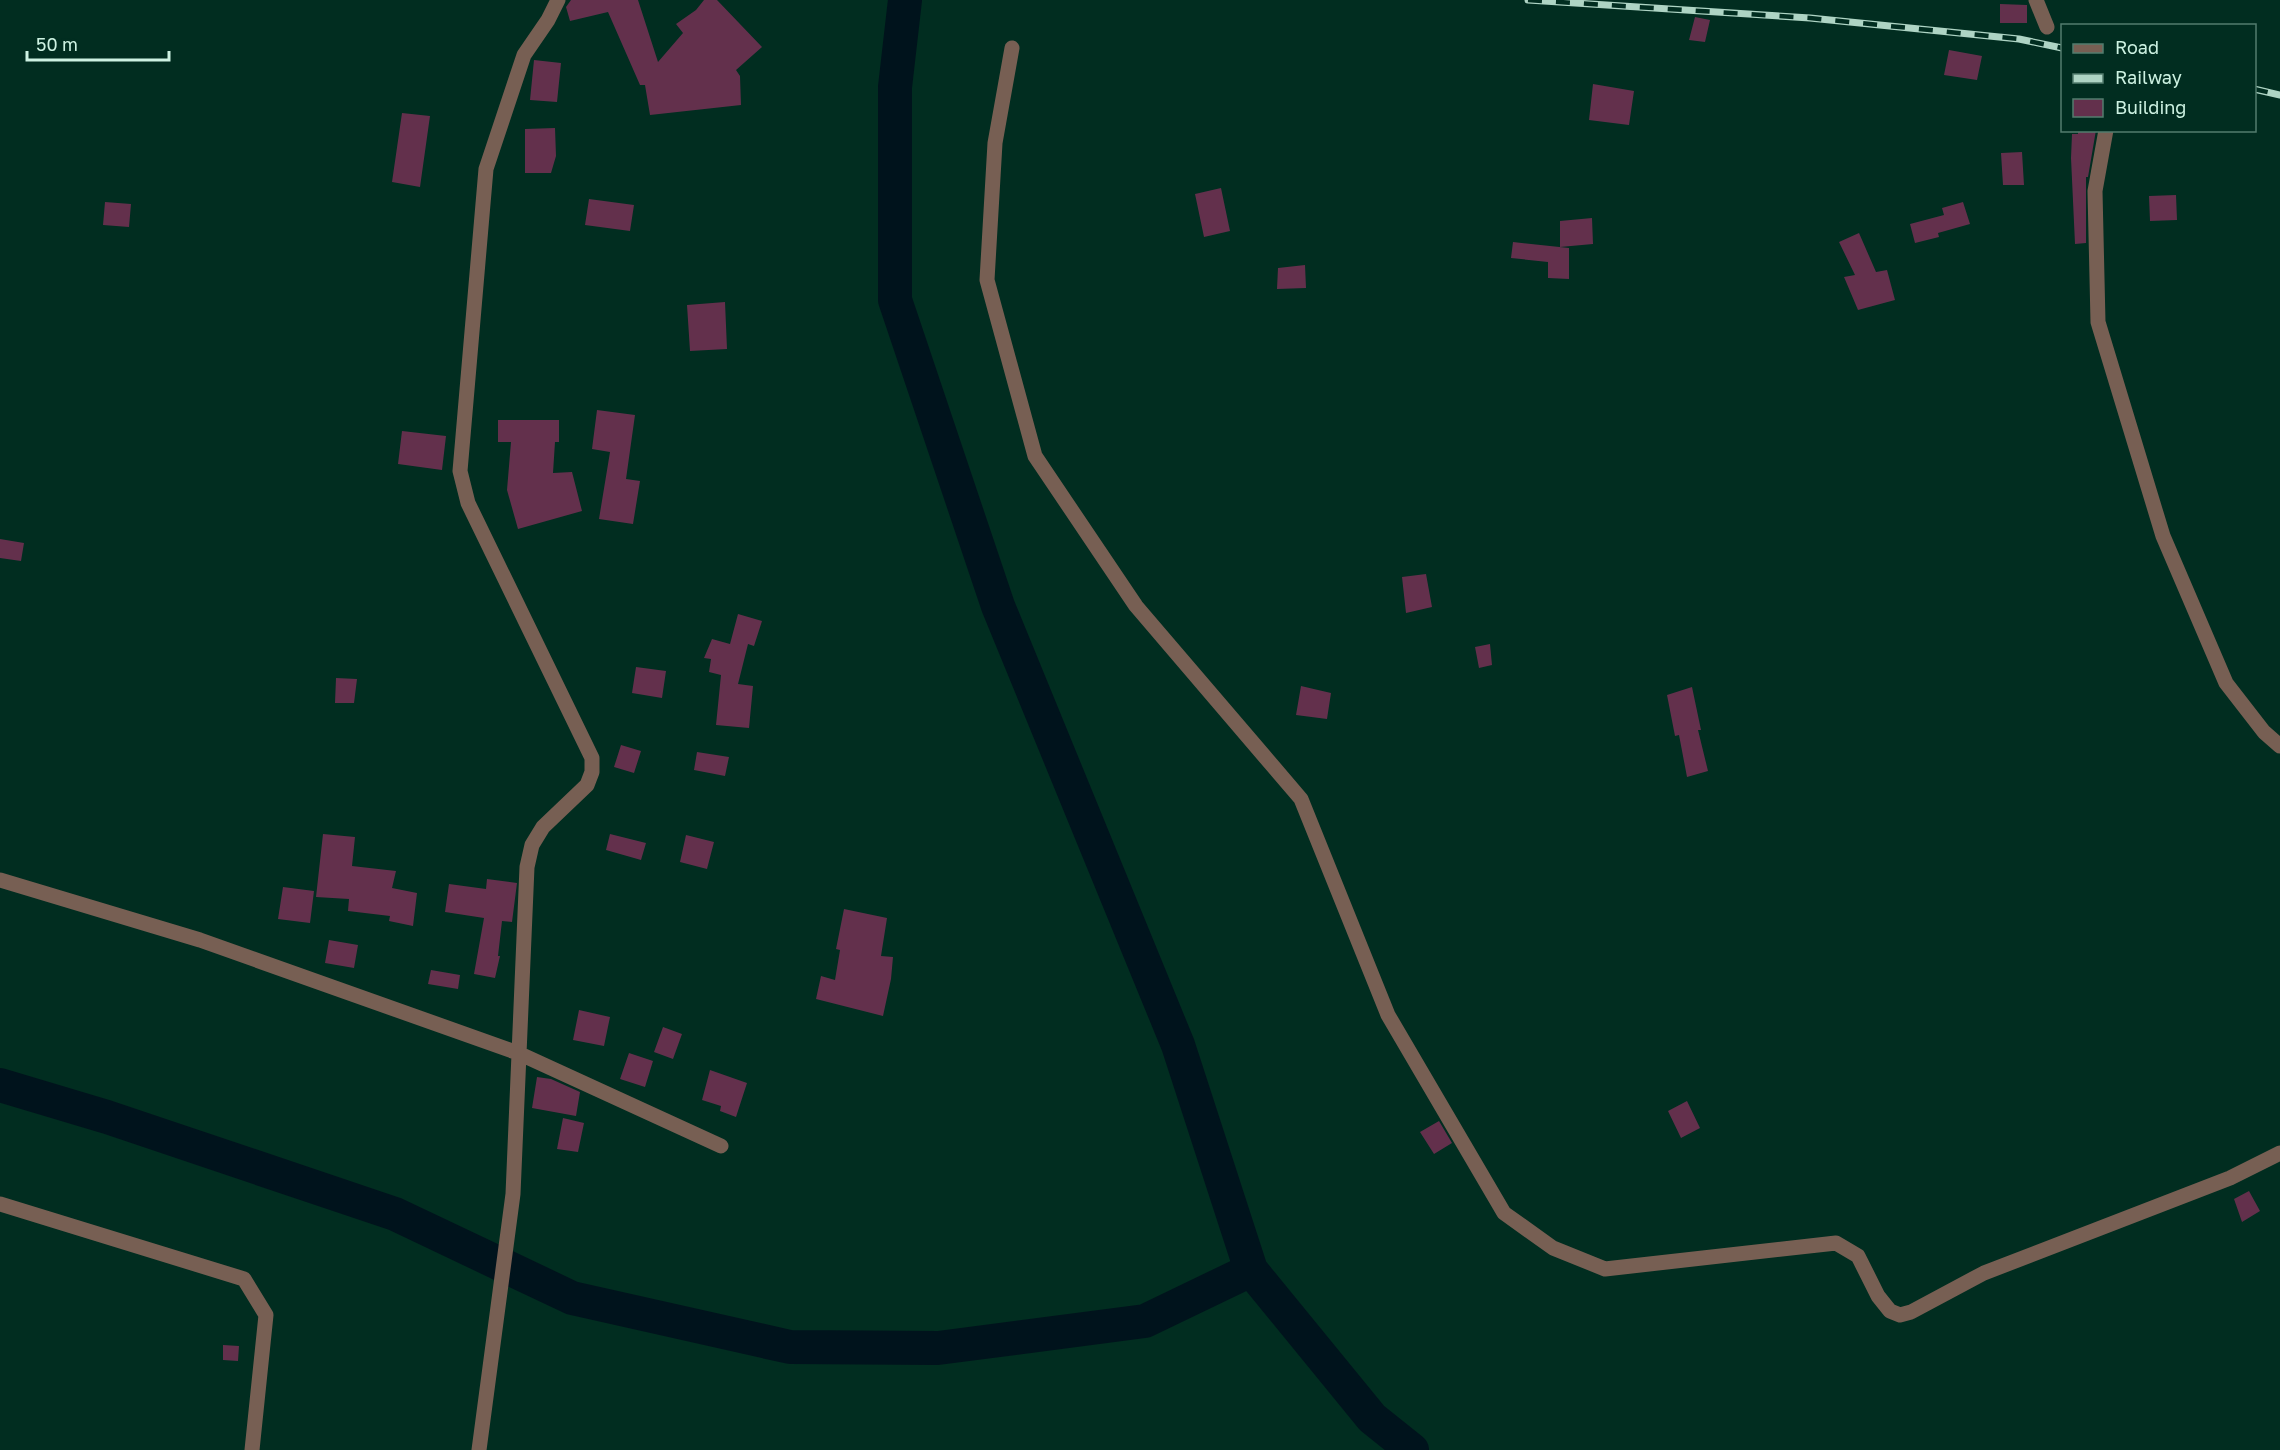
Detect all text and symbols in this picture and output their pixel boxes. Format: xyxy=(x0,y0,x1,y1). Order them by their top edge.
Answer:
scale bar xyxy=(27,24,170,62)
legend xyxy=(2061,24,2256,132)
text: 50 m xyxy=(36,33,78,55)
text: Road xyxy=(2115,36,2159,58)
text: Railway xyxy=(2115,66,2182,88)
text: Building xyxy=(2115,96,2186,118)

